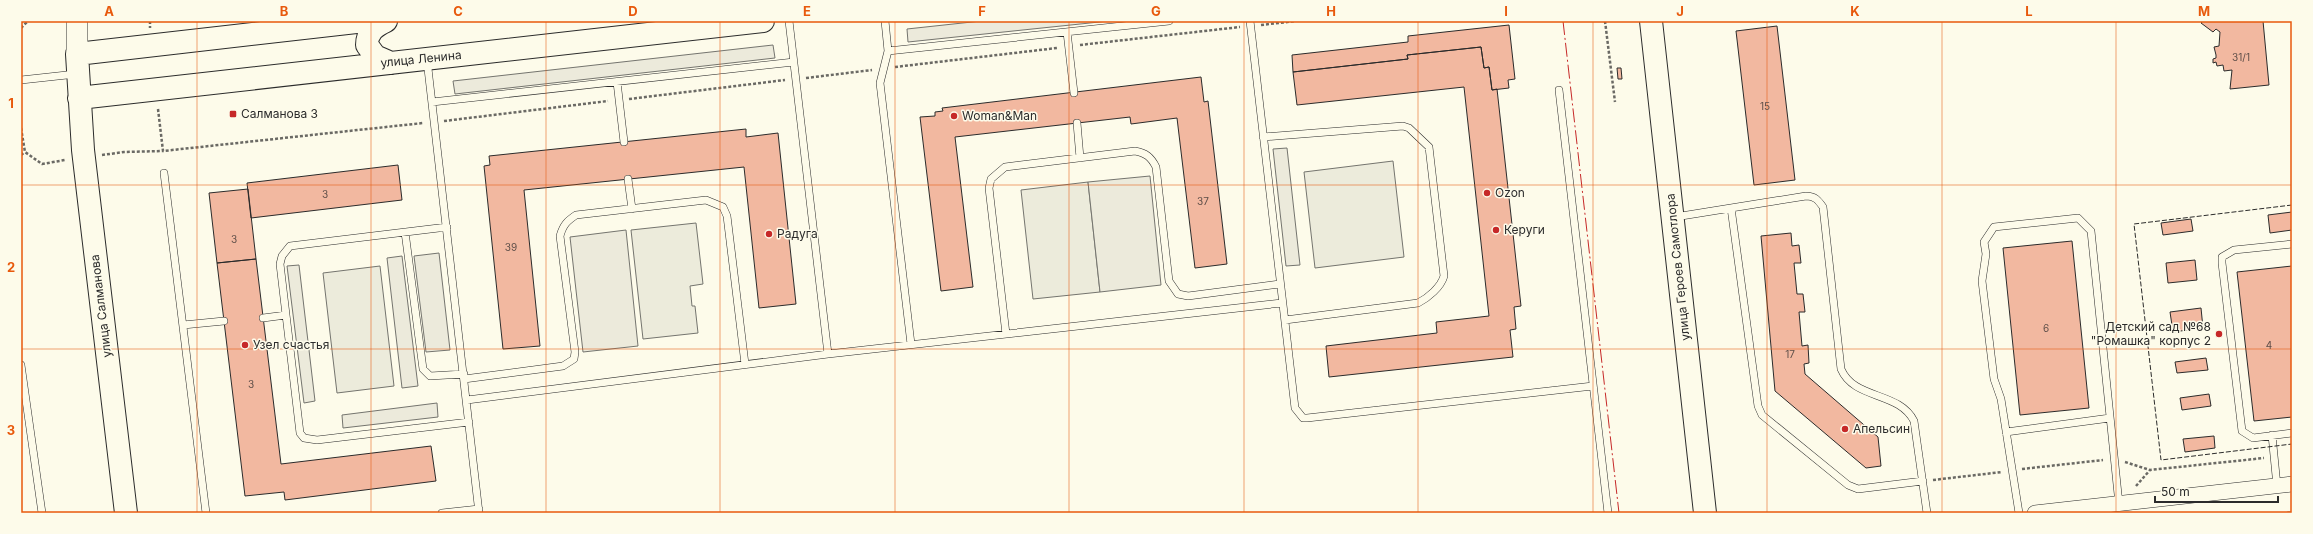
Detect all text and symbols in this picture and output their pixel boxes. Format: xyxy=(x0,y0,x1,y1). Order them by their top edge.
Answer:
text: A xyxy=(104,3,114,19)
text: B xyxy=(280,3,289,19)
text: C xyxy=(453,3,463,19)
text: D xyxy=(628,3,638,19)
text: E xyxy=(803,3,811,19)
text: F xyxy=(978,3,986,19)
text: G xyxy=(1151,3,1161,19)
text: H xyxy=(1326,3,1336,19)
text: I xyxy=(1504,3,1508,19)
text: J xyxy=(1676,3,1684,19)
text: K xyxy=(1850,3,1860,19)
text: L xyxy=(2025,3,2033,19)
text: M xyxy=(2198,3,2210,19)
street label: улица Ленина xyxy=(380,47,462,70)
house number: 31/1 xyxy=(2232,51,2250,63)
text: 1 xyxy=(8,95,14,111)
house number: 15 xyxy=(1760,100,1770,112)
place label: Салманова 3 xyxy=(241,106,318,121)
place label: Woman&Man xyxy=(962,108,1037,123)
marker: Салманова 3 xyxy=(228,109,238,119)
marker: Woman&Man xyxy=(949,111,959,121)
place label: Ozon xyxy=(1495,185,1525,200)
house number: 3 xyxy=(322,188,328,200)
marker: Ozon xyxy=(1482,188,1492,198)
street label: улица Героев Самотлора xyxy=(1662,193,1693,341)
house number: 37 xyxy=(1197,195,1209,207)
place label: Керуги xyxy=(1504,222,1545,237)
marker: Керуги xyxy=(1491,225,1501,235)
place label: Радуга xyxy=(777,226,818,241)
marker: Радуга xyxy=(764,229,774,239)
house number: 3 xyxy=(231,233,237,245)
house number: 39 xyxy=(505,241,517,253)
street label: улица Салманова xyxy=(87,254,114,358)
text: 2 xyxy=(7,259,15,275)
place label: Детский сад №68 "Ромашка" корпус 2 xyxy=(2091,319,2211,348)
house number: 6 xyxy=(2043,322,2049,334)
marker: Детский сад №68 "Ромашка" корпус 2 xyxy=(2214,329,2224,339)
place label: Узел счастья xyxy=(253,337,329,352)
house number: 4 xyxy=(2266,339,2272,351)
marker: Узел счастья xyxy=(240,340,250,350)
house number: 17 xyxy=(1785,348,1795,360)
house number: 3 xyxy=(248,378,254,390)
place label: Апельсин xyxy=(1853,421,1910,436)
text: 3 xyxy=(7,422,15,438)
marker: Апельсин xyxy=(1840,424,1850,434)
scale bar xyxy=(2155,478,2278,504)
text: 50 m xyxy=(2161,484,2190,499)

